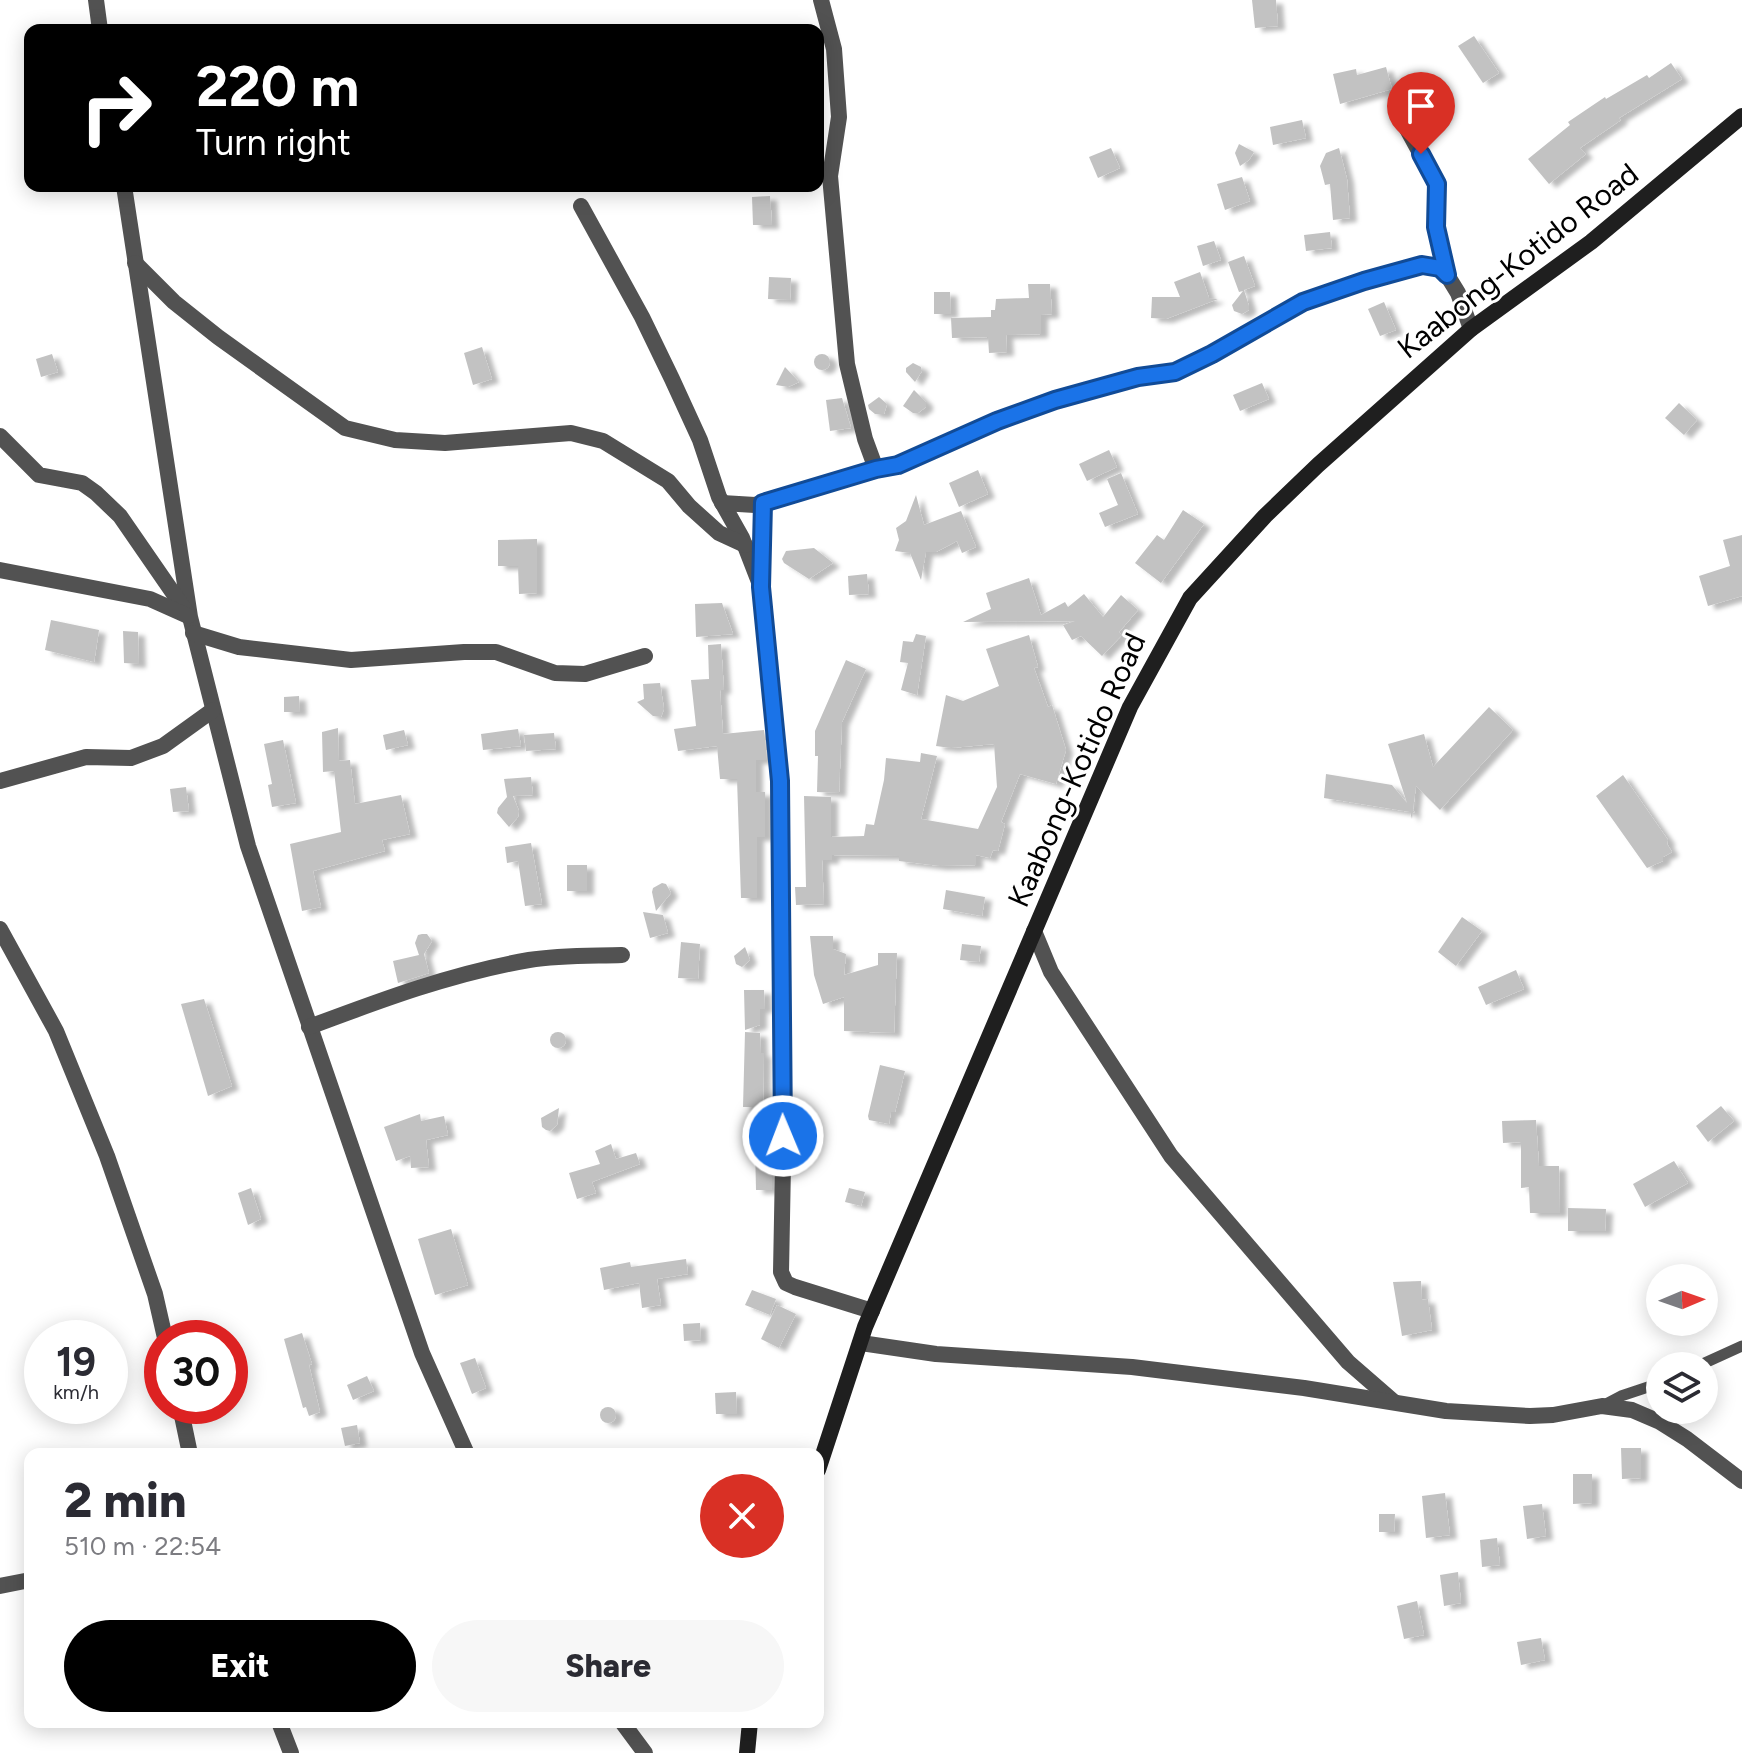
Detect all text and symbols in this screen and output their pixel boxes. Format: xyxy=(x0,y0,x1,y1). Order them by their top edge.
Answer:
text: 220 m xyxy=(196,53,359,120)
icon: right xyxy=(64,56,168,160)
pin xyxy=(1387,72,1455,154)
icon: arrive xyxy=(1399,84,1443,128)
text: Turn right xyxy=(196,121,351,164)
street label: Kaabong-Kotido Road xyxy=(1390,155,1646,366)
street label: Kaabong-Kotido Road xyxy=(1000,627,1154,912)
position arrow xyxy=(741,1094,825,1178)
north arrow xyxy=(1646,1264,1718,1336)
map controls xyxy=(1646,1264,1718,1424)
speed limit sign: 30 xyxy=(144,1320,248,1424)
text: 19 xyxy=(56,1338,96,1386)
button: layers xyxy=(1646,1352,1718,1424)
text: km/h xyxy=(53,1380,99,1404)
text: 2 min xyxy=(64,1471,187,1529)
button: close xyxy=(700,1474,784,1558)
text: 510 m · 22:54 xyxy=(64,1530,221,1562)
button: Exit xyxy=(64,1620,416,1712)
button: Share xyxy=(432,1620,784,1712)

